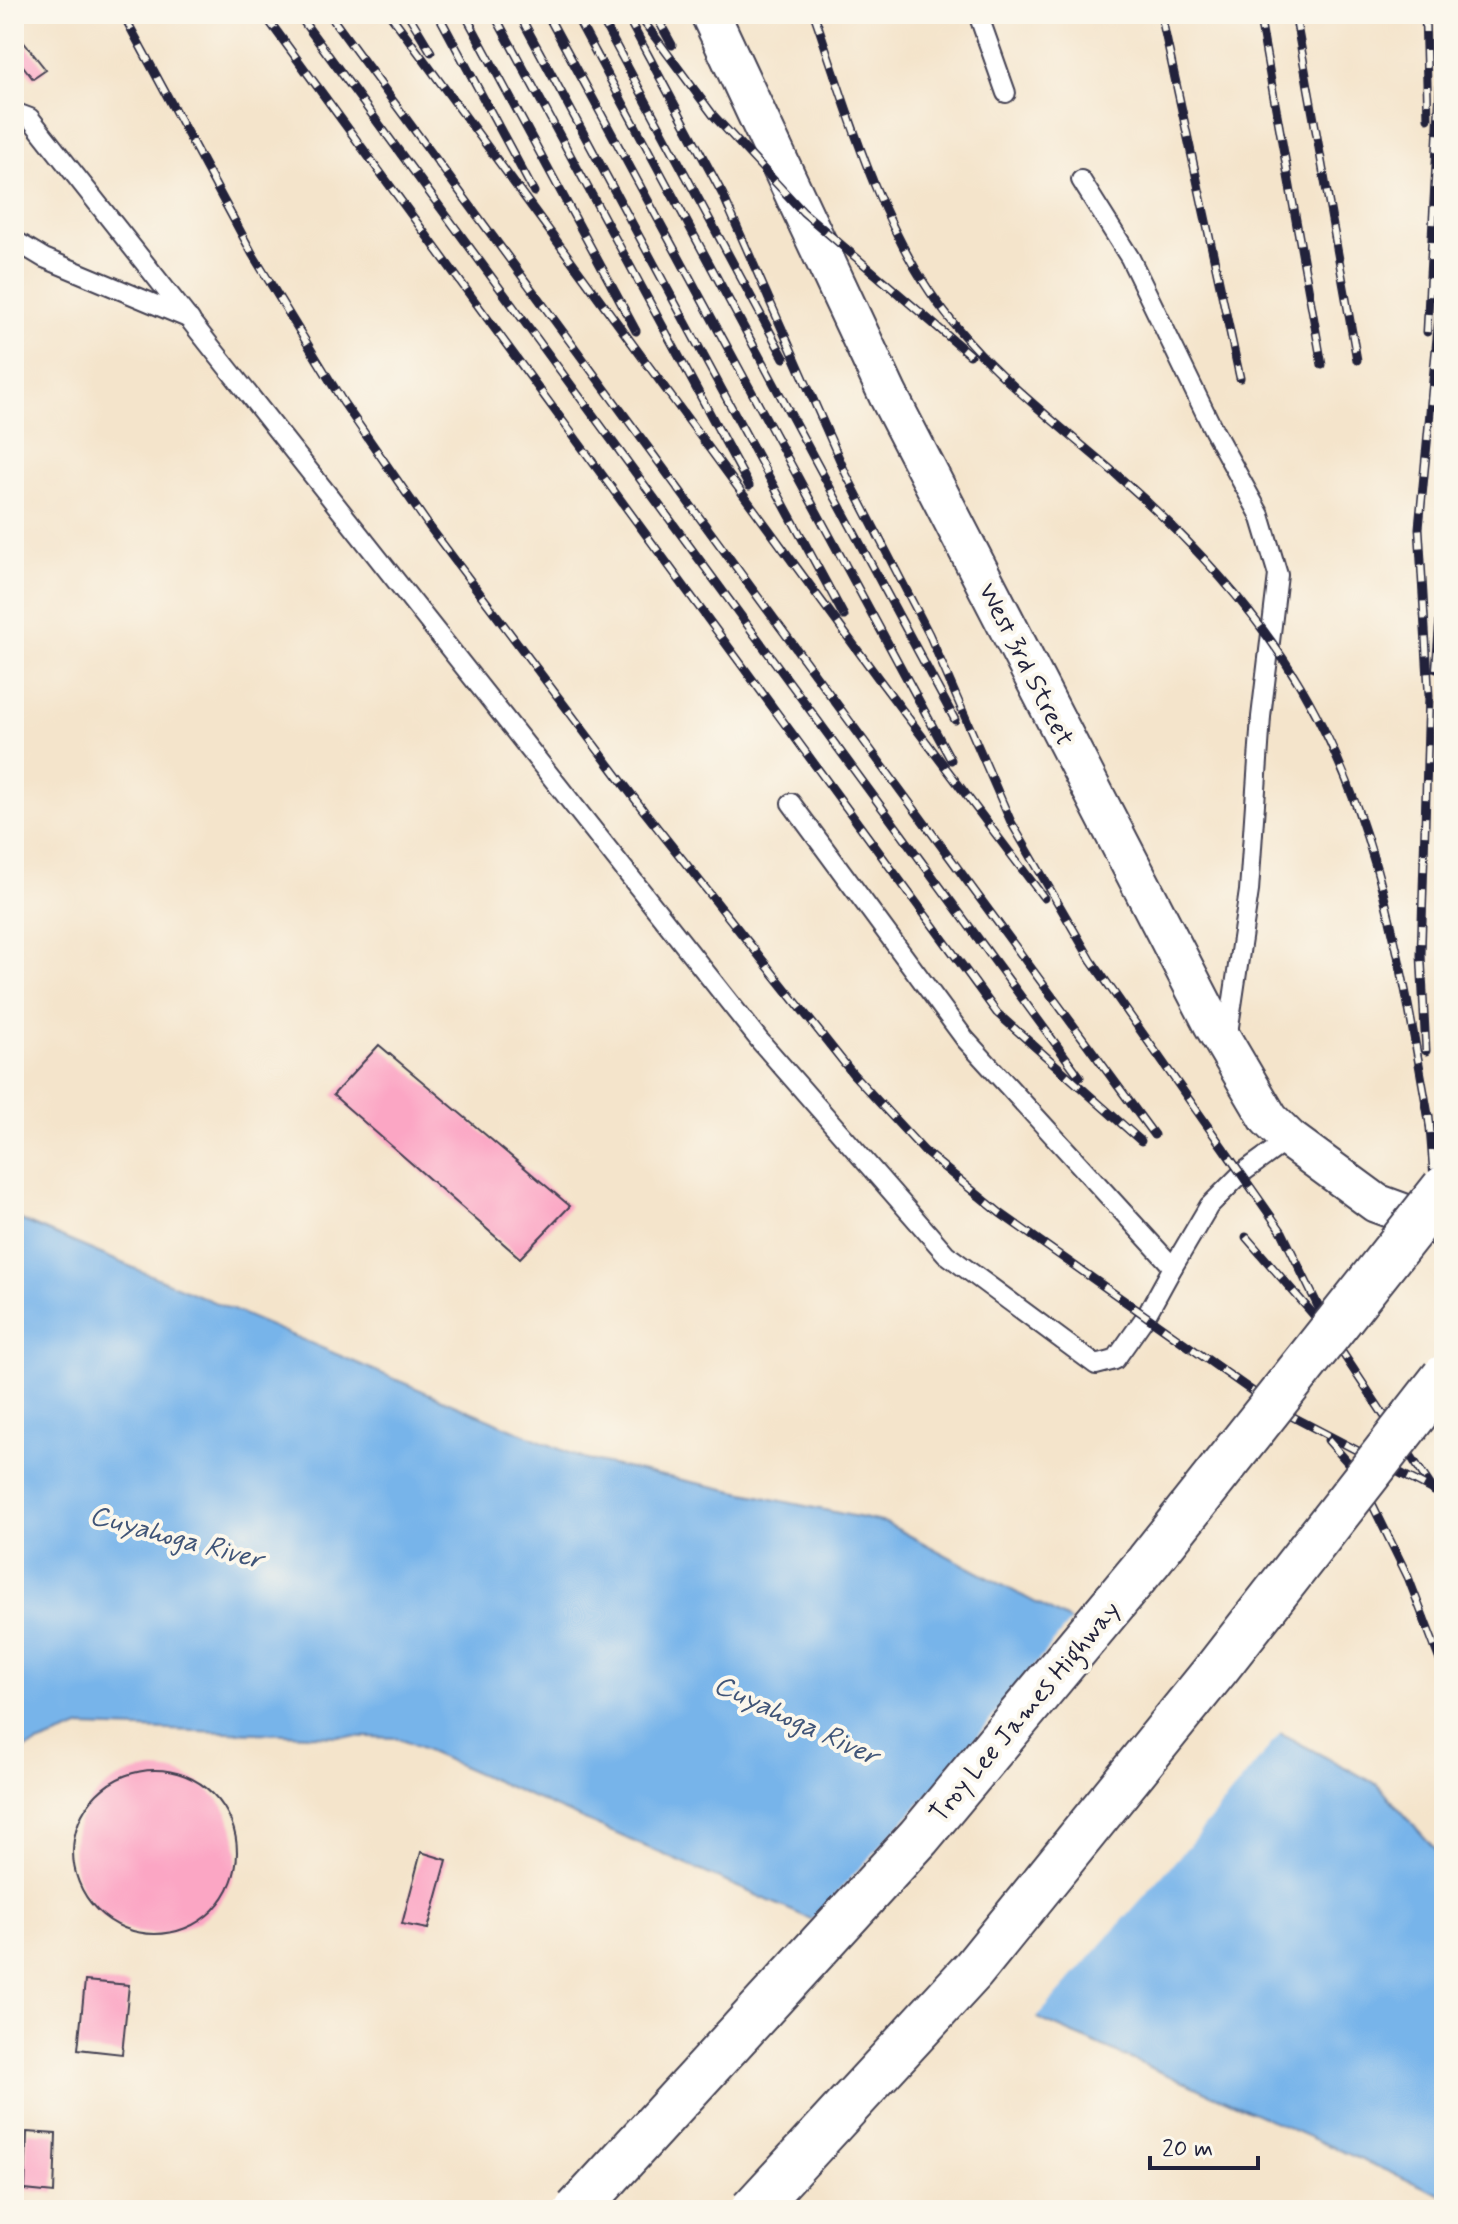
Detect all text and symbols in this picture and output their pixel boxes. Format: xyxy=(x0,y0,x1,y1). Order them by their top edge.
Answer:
street label: West 3rd Street xyxy=(970,578,1081,752)
water label: Cuyahoga River xyxy=(85,1497,270,1580)
street label: Troy Lee James Highway xyxy=(923,1594,1131,1832)
water label: Cuyahoga River xyxy=(707,1667,887,1777)
scale bar xyxy=(1150,2120,1258,2170)
text: 20 m xyxy=(1162,2134,1213,2165)

